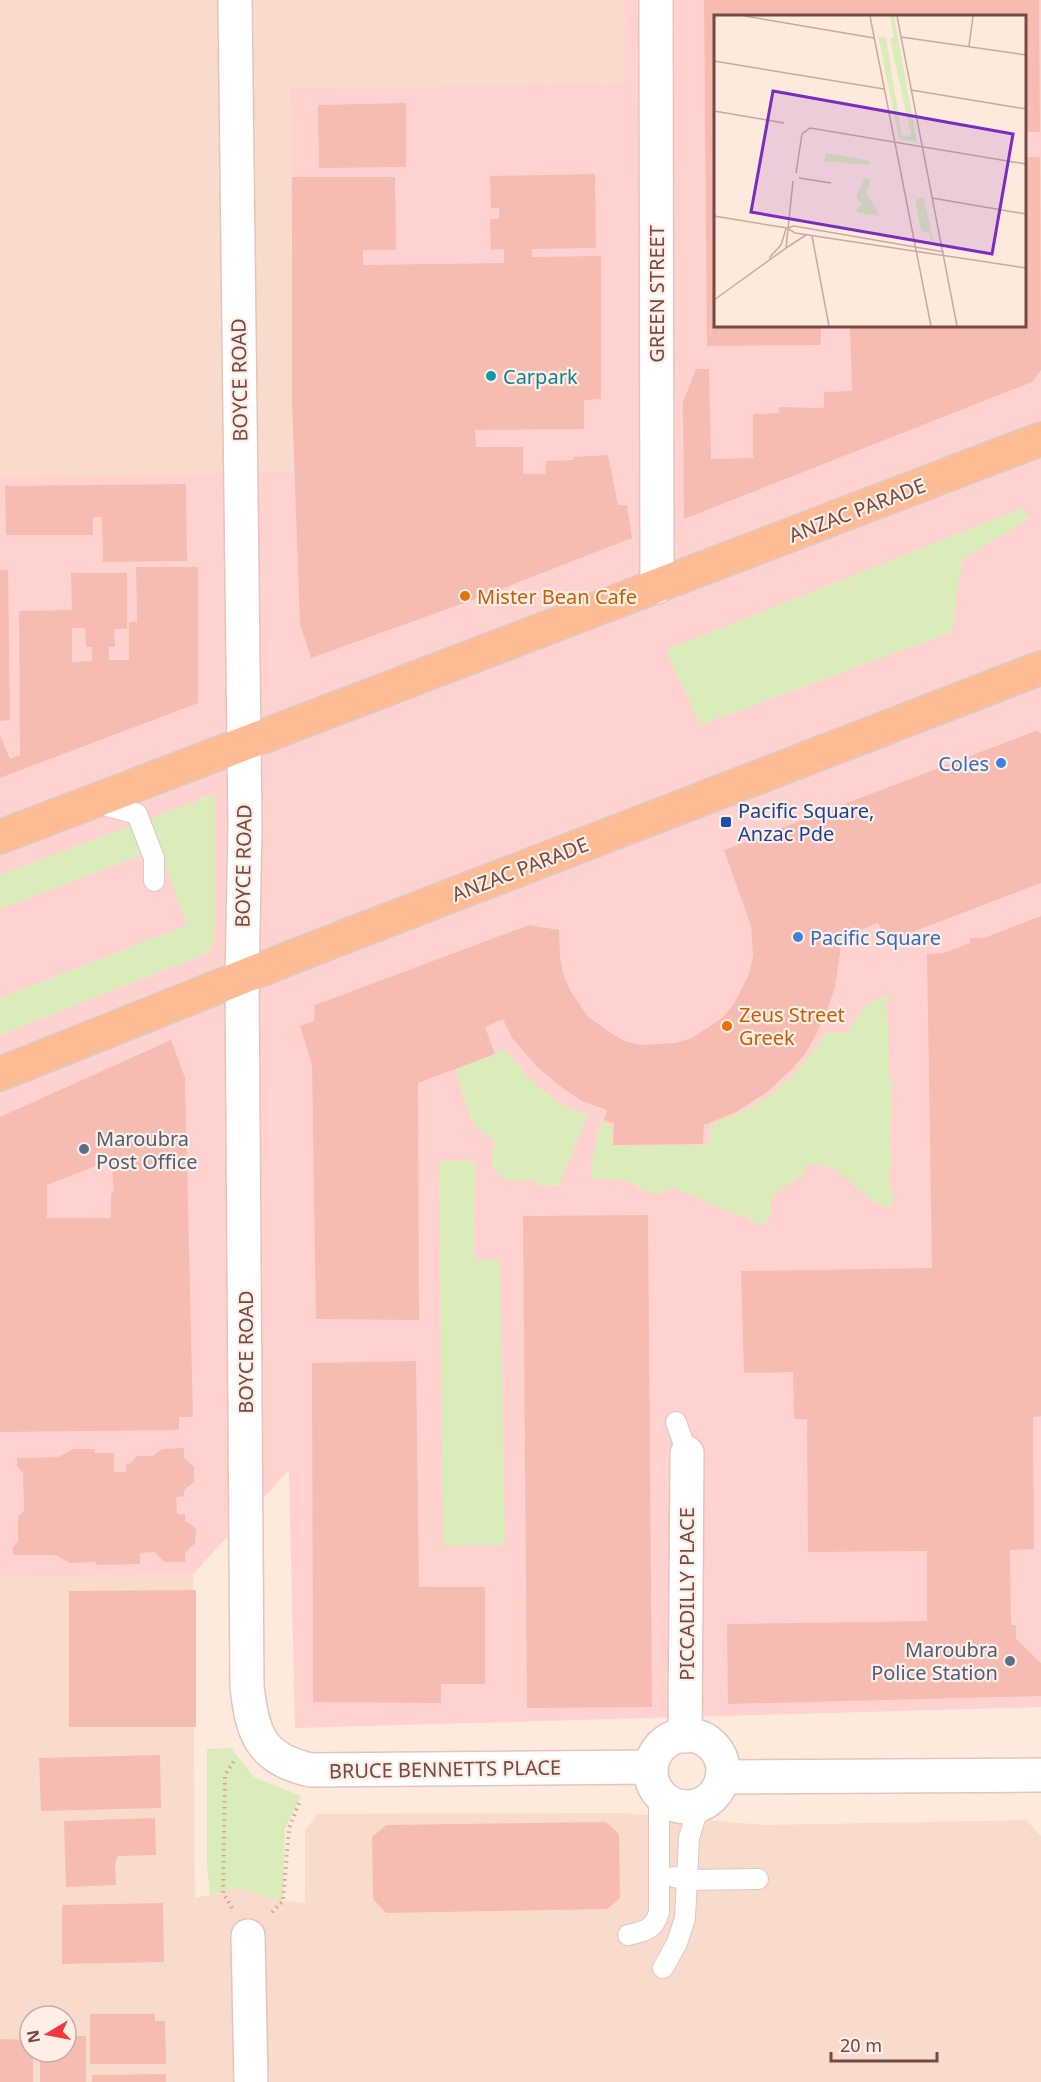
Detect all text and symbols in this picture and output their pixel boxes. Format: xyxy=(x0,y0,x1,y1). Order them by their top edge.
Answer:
inset map xyxy=(714,15,1026,327)
street label: GREEN STREET xyxy=(643,225,670,363)
street label: BOYCE ROAD xyxy=(224,318,254,442)
place label: Carpark xyxy=(503,363,578,390)
marker: Carpark xyxy=(484,369,498,383)
street label: ANZAC PARADE xyxy=(785,472,929,548)
place label: Mister Bean Cafe xyxy=(477,583,637,610)
marker: Mister Bean Cafe xyxy=(458,589,472,603)
place label: Coles xyxy=(938,750,989,777)
marker: Coles xyxy=(994,756,1008,770)
place label: Pacific Square, Anzac Pde xyxy=(738,797,874,847)
street label: BOYCE ROAD xyxy=(228,804,258,928)
marker: Pacific Square, Anzac Pde xyxy=(719,815,733,829)
street label: ANZAC PARADE xyxy=(448,831,592,907)
place label: Pacific Square xyxy=(810,924,941,951)
marker: Pacific Square xyxy=(791,930,805,944)
place label: Zeus Street Greek xyxy=(739,1001,845,1051)
marker: Zeus Street Greek xyxy=(720,1019,734,1033)
place label: Maroubra Post Office xyxy=(96,1125,198,1175)
marker: Maroubra Post Office xyxy=(77,1142,91,1156)
street label: BOYCE ROAD xyxy=(232,1290,259,1414)
street label: PICCADILLY PLACE xyxy=(673,1507,700,1681)
place label: Maroubra Police Station xyxy=(871,1636,998,1686)
marker: Maroubra Police Station xyxy=(1003,1654,1017,1668)
street label: BRUCE BENNETTS PLACE xyxy=(329,1753,561,1785)
north arrow xyxy=(18,2004,78,2064)
scale bar xyxy=(831,2025,938,2063)
text: N xyxy=(21,2028,45,2045)
text: 20 m xyxy=(840,2033,882,2057)

